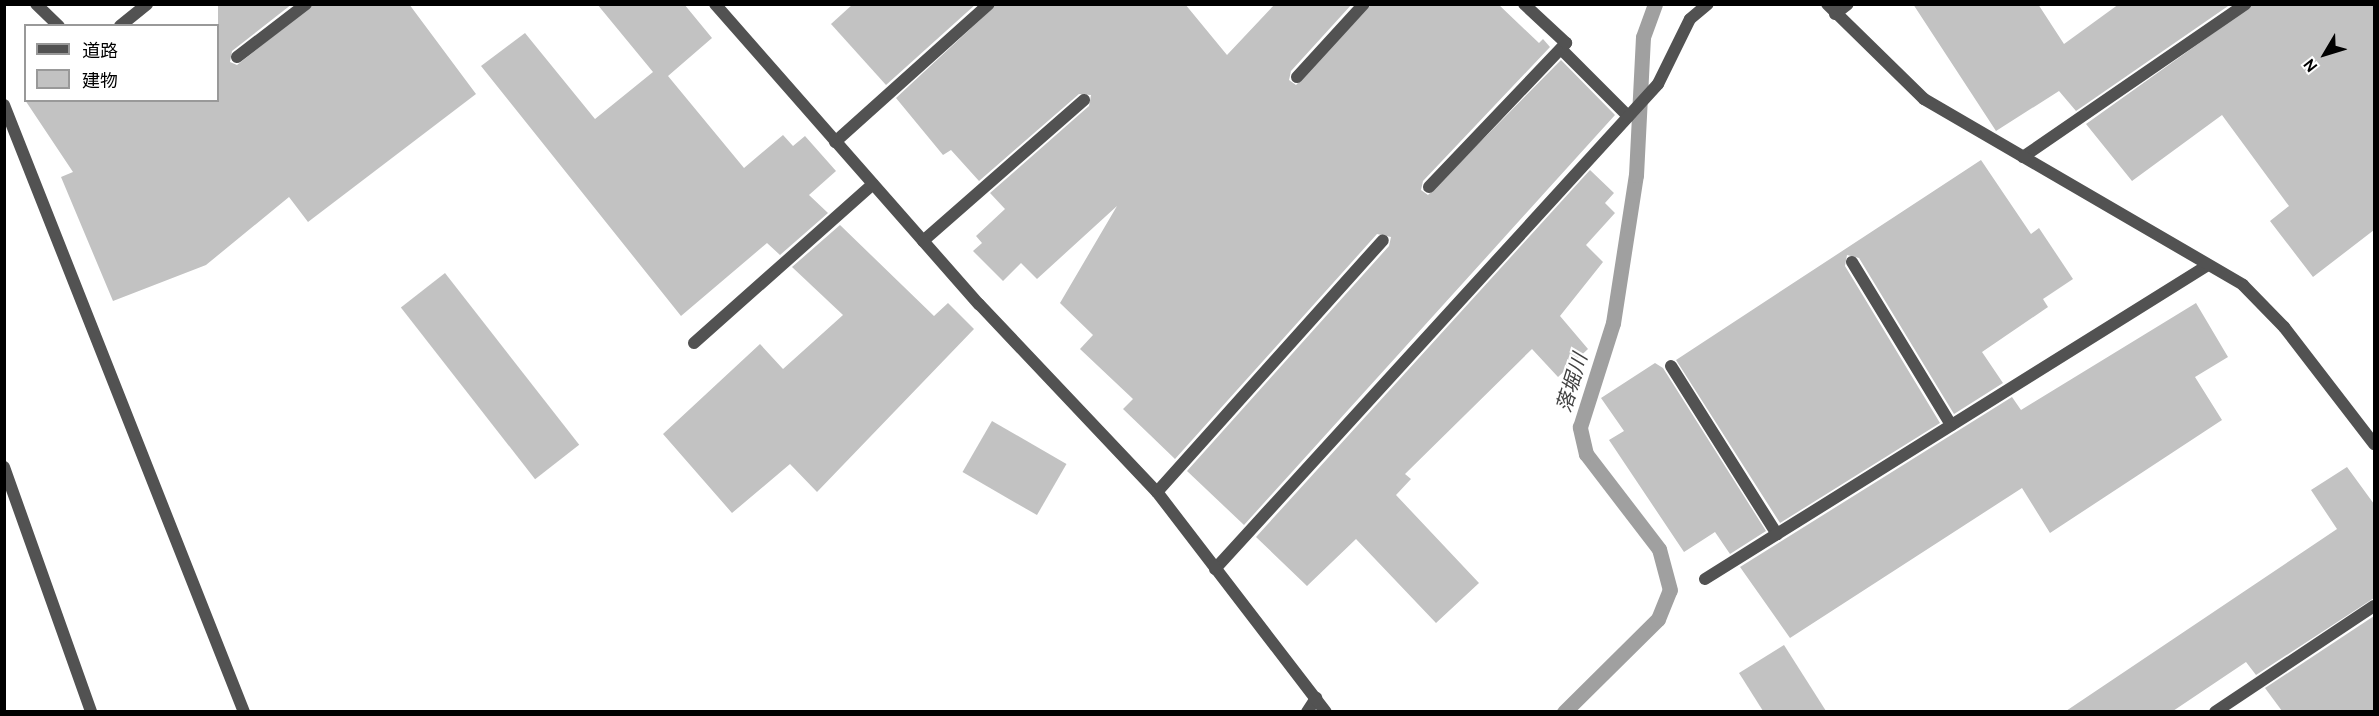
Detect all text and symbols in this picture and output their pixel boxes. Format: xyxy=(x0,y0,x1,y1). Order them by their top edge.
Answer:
legend xyxy=(24,24,219,102)
north arrow xyxy=(2295,24,2355,84)
text: 道路 xyxy=(82,40,118,62)
text: N xyxy=(2299,55,2321,76)
text: 建物 xyxy=(82,70,118,92)
water label: 落堀川 xyxy=(1552,351,1592,415)

